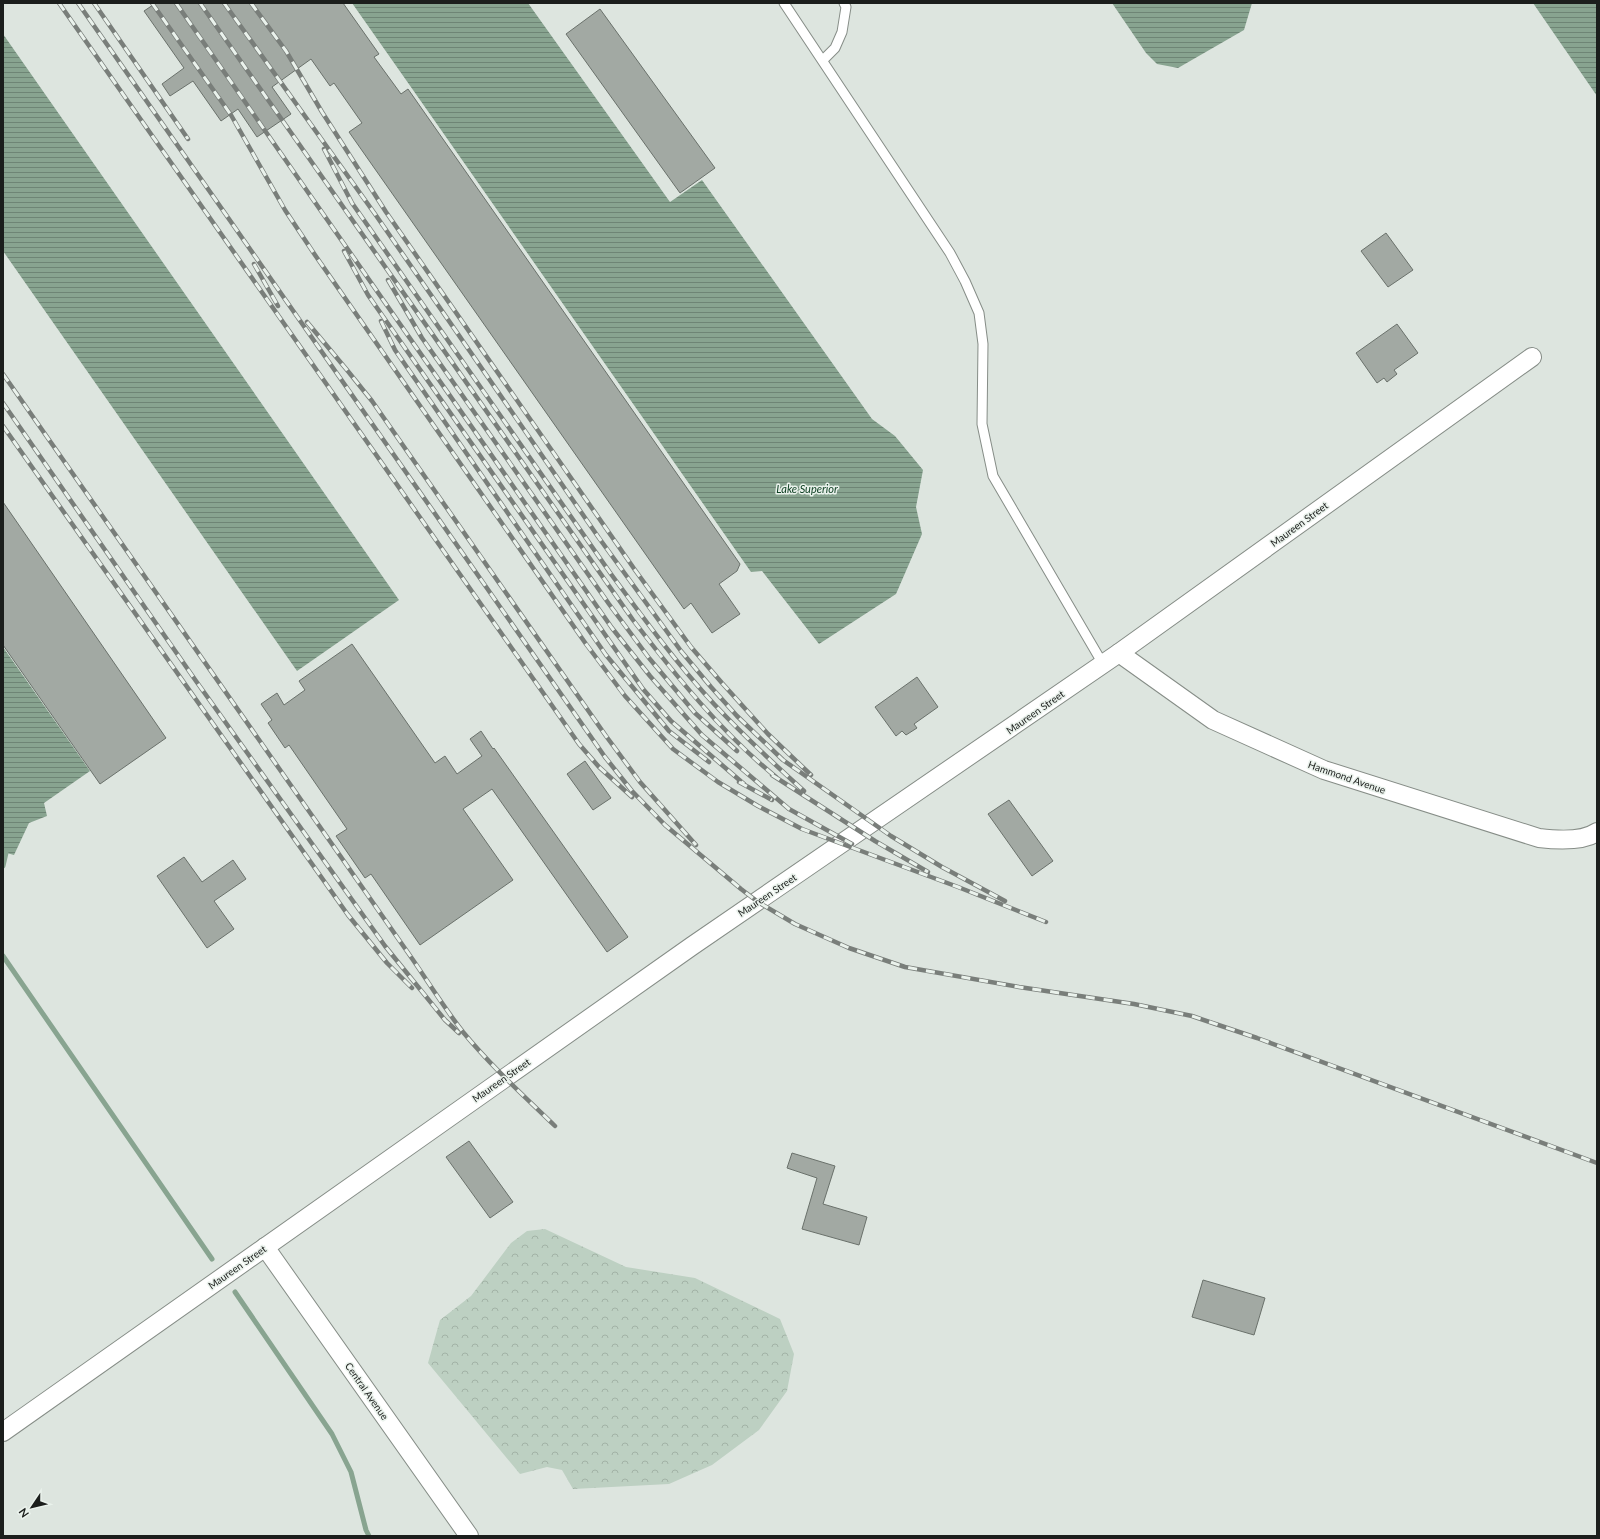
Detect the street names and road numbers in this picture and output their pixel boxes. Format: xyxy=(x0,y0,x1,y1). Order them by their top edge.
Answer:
street label: Maureen Street xyxy=(1268,499,1330,549)
street label: Maureen Street xyxy=(1004,687,1067,736)
street label: Hammond Avenue xyxy=(1307,758,1387,796)
street label: Maureen Street xyxy=(735,871,799,919)
street label: Maureen Street xyxy=(470,1055,533,1104)
street label: Maureen Street xyxy=(206,1242,269,1291)
street label: Central Avenue xyxy=(343,1360,391,1422)

